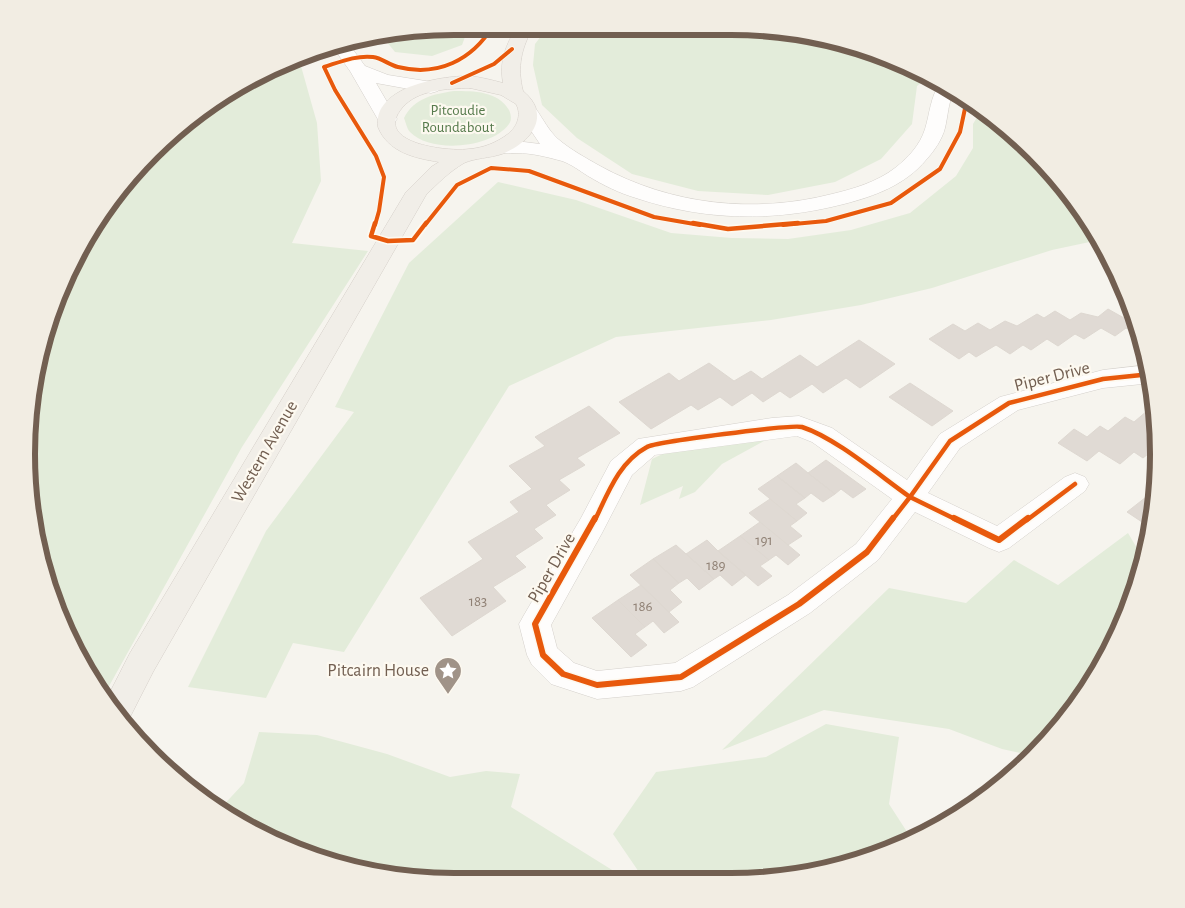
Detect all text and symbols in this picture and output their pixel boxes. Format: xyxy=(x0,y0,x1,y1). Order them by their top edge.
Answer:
park label: Pitcoudie Roundabout xyxy=(422,103,495,135)
street label: Piper Drive xyxy=(1012,359,1092,395)
street label: Western Avenue xyxy=(229,398,301,506)
street label: Piper Drive xyxy=(525,530,579,606)
house number: 191 xyxy=(755,533,773,548)
house number: 189 xyxy=(706,558,726,573)
house number: 183 xyxy=(469,594,487,609)
house number: 186 xyxy=(633,599,653,614)
place icon: Pitcairn House xyxy=(433,656,463,695)
place label: Pitcairn House xyxy=(327,662,429,680)

